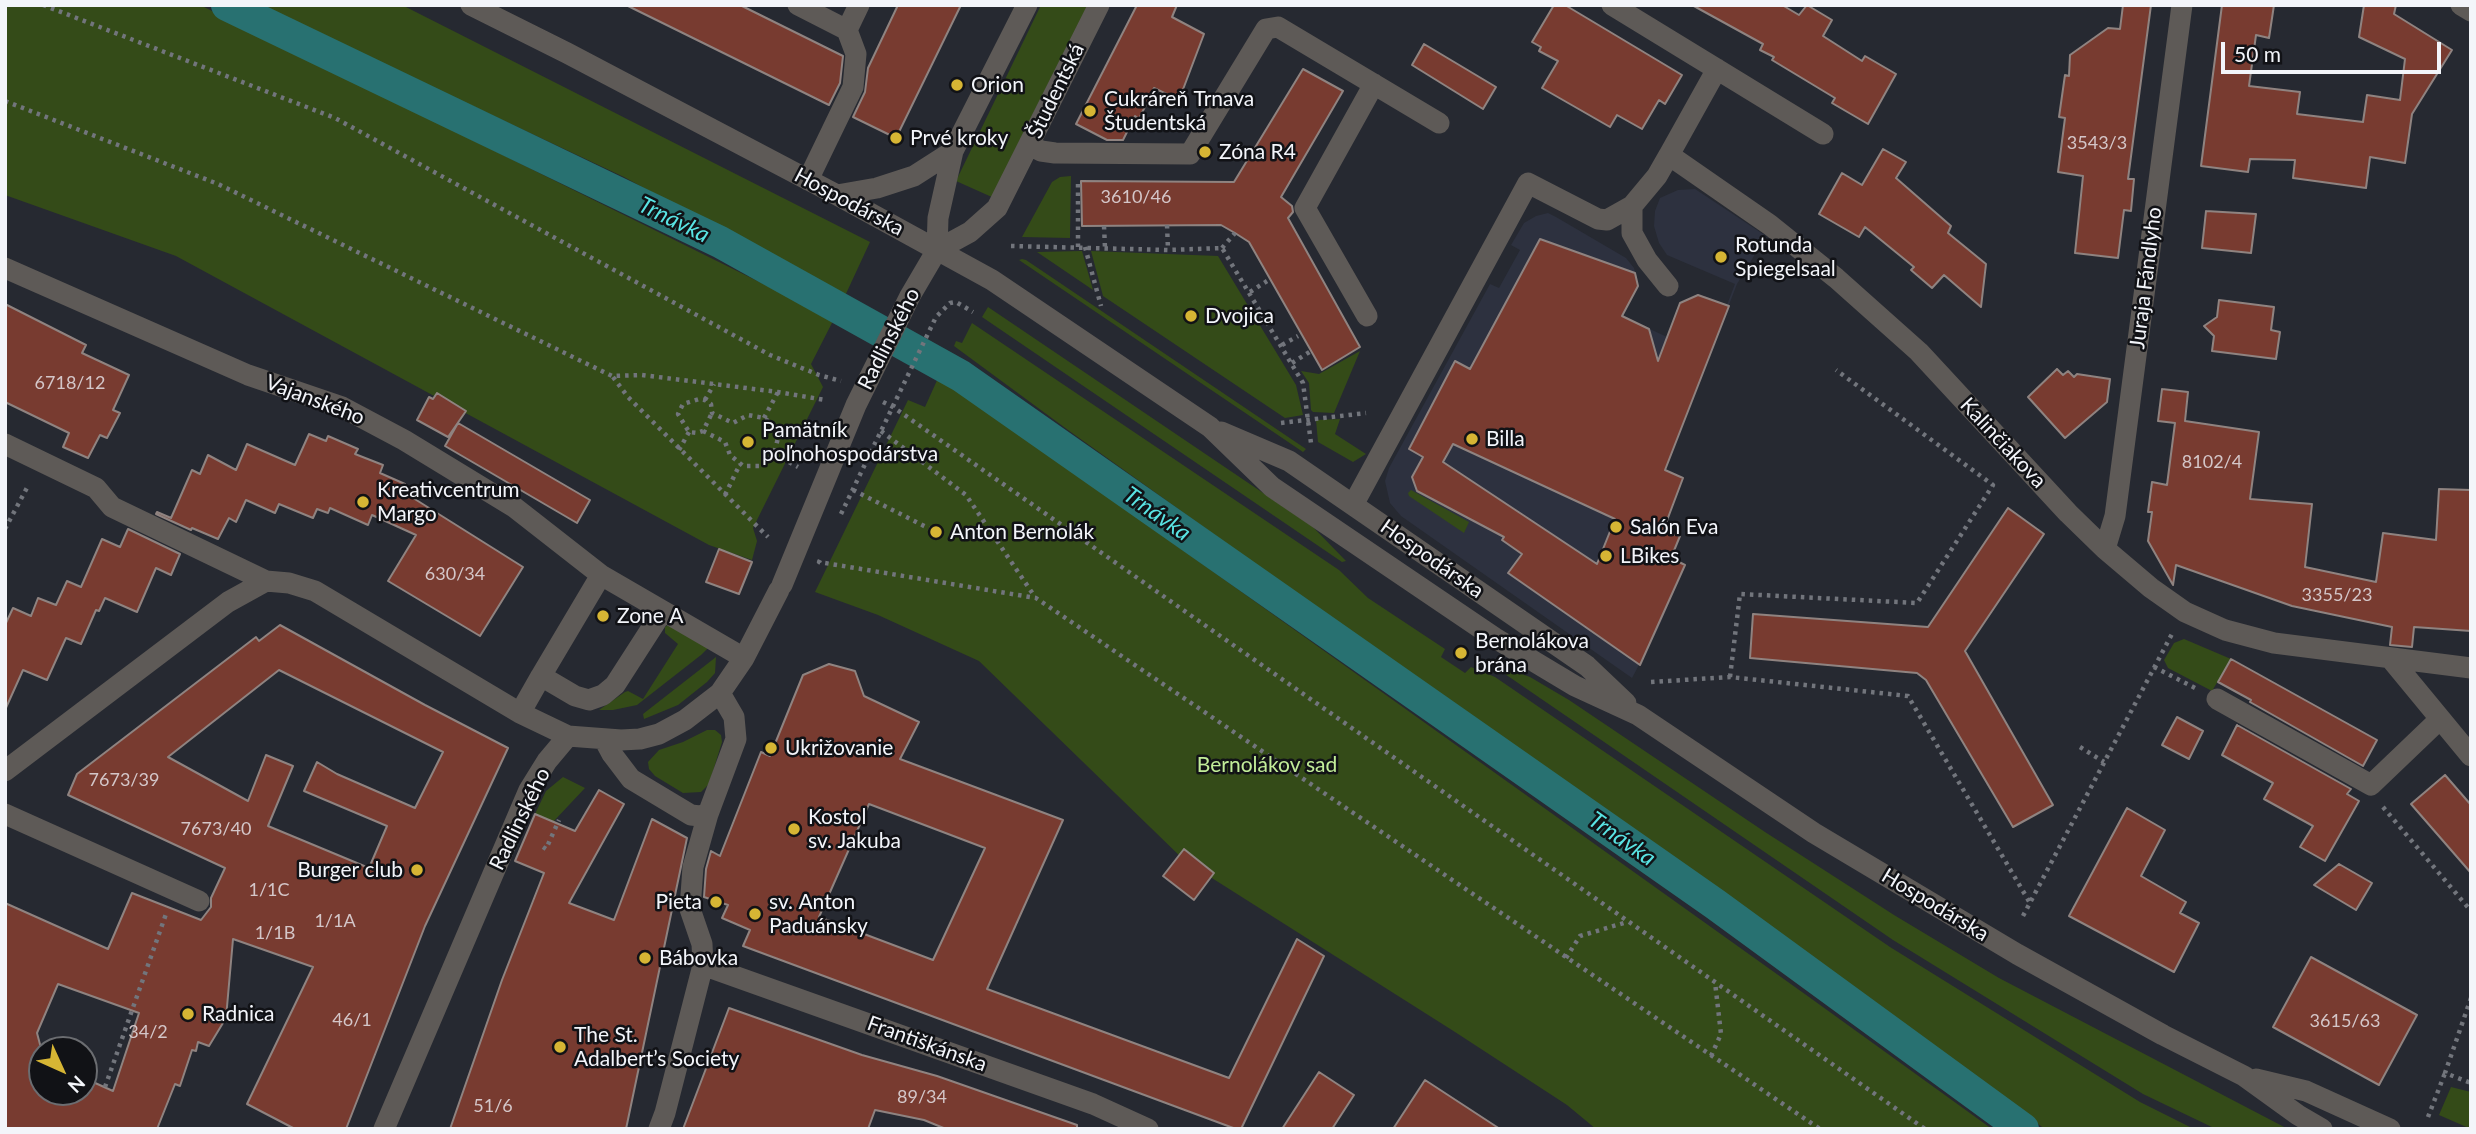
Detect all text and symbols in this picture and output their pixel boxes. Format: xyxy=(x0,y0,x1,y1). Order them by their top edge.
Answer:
scale bar xyxy=(2224,28,2444,72)
street label: Študentská xyxy=(1022,40,1090,142)
text: 50 m xyxy=(2234,41,2281,66)
place label: Orion xyxy=(971,72,1024,98)
marker: Orion xyxy=(949,77,965,93)
place label: Cukráreň Trnava Študentská xyxy=(1104,86,1254,136)
marker: Cukráreň Trnava Študentská xyxy=(1082,103,1098,119)
place label: Prvé kroky xyxy=(910,125,1008,151)
marker: Prvé kroky xyxy=(888,130,904,146)
house number: 3543/3 xyxy=(2067,132,2127,154)
place label: Zóna R4 xyxy=(1219,139,1296,165)
marker: Zóna R4 xyxy=(1197,144,1213,160)
street label: Hospodárska xyxy=(790,163,908,241)
house number: 3610/46 xyxy=(1101,186,1171,208)
water label: Trnávka xyxy=(634,191,714,249)
street label: Juraja Fándlyho xyxy=(2125,206,2167,350)
place label: Rotunda Spiegelsaal xyxy=(1735,232,1836,282)
marker: Rotunda Spiegelsaal xyxy=(1713,249,1729,265)
street label: Radlinského xyxy=(853,284,925,394)
place label: Dvojica xyxy=(1205,303,1274,329)
marker: Dvojica xyxy=(1183,308,1199,324)
street label: Vajanského xyxy=(262,370,368,430)
house number: 6718/12 xyxy=(35,372,105,394)
street label: Kalinčiakova xyxy=(1955,393,2051,493)
place label: Pamätník poľnohospodárstva xyxy=(762,417,938,467)
place label: Billa xyxy=(1486,426,1525,452)
marker: Billa xyxy=(1464,431,1480,447)
marker: Pamätník poľnohospodárstva xyxy=(740,434,756,450)
house number: 8102/4 xyxy=(2182,451,2242,473)
place label: Kreativcentrum Margo xyxy=(377,477,520,527)
water label: Trnávka xyxy=(1118,481,1196,547)
marker: Kreativcentrum Margo xyxy=(355,494,371,510)
street label: Hospodárska xyxy=(1375,514,1489,604)
place label: Salón Eva xyxy=(1630,514,1718,540)
place label: Anton Bernolák xyxy=(950,519,1094,545)
marker: Salón Eva xyxy=(1608,519,1624,535)
marker: Anton Bernolák xyxy=(928,524,944,540)
place label: LBikes xyxy=(1620,543,1679,569)
marker: LBikes xyxy=(1598,548,1614,564)
house number: 630/34 xyxy=(425,563,485,585)
house number: 3355/23 xyxy=(2302,584,2372,606)
place label: Zone A xyxy=(617,603,683,629)
marker: Zone A xyxy=(595,608,611,624)
place label: Bernolákova brána xyxy=(1475,628,1589,678)
marker: Bernolákova brána xyxy=(1453,645,1469,661)
place label: Ukrižovanie xyxy=(785,735,893,761)
marker: Ukrižovanie xyxy=(763,740,779,756)
park label: Bernolákov sad xyxy=(1197,752,1337,778)
street label: Radlinského xyxy=(484,764,556,874)
house number: 7673/39 xyxy=(89,769,159,791)
place label: Kostol sv. Jakuba xyxy=(808,804,901,854)
water label: Trnávka xyxy=(1583,806,1661,872)
house number: 7673/40 xyxy=(181,818,251,840)
marker: Kostol sv. Jakuba xyxy=(786,821,802,837)
place label: Burger club xyxy=(297,857,403,883)
marker: Burger club xyxy=(409,862,425,878)
street label: Hospodárska xyxy=(1877,863,1993,947)
house number: 1/1C xyxy=(248,879,290,901)
place label: Pieta xyxy=(655,889,702,915)
place label: sv. Anton Paduánsky xyxy=(769,889,868,939)
marker: Pieta xyxy=(708,894,724,910)
marker: sv. Anton Paduánsky xyxy=(747,906,763,922)
house number: 1/1A xyxy=(314,910,356,932)
house number: 1/1B xyxy=(255,922,295,944)
place label: Bábovka xyxy=(659,945,738,971)
marker: Bábovka xyxy=(637,950,653,966)
place label: Radnica xyxy=(202,1001,274,1027)
marker: Radnica xyxy=(180,1006,196,1022)
house number: 46/1 xyxy=(332,1009,372,1031)
house number: 3615/63 xyxy=(2310,1010,2380,1032)
street label: Františkánska xyxy=(864,1011,990,1077)
house number: 34/2 xyxy=(128,1021,168,1043)
place label: The St. Adalbert’s Society xyxy=(574,1022,739,1072)
north arrow xyxy=(28,1036,98,1106)
marker: The St. Adalbert’s Society xyxy=(552,1039,568,1055)
text: N xyxy=(63,1071,90,1098)
house number: 89/34 xyxy=(897,1086,947,1108)
house number: 51/6 xyxy=(473,1095,513,1117)

